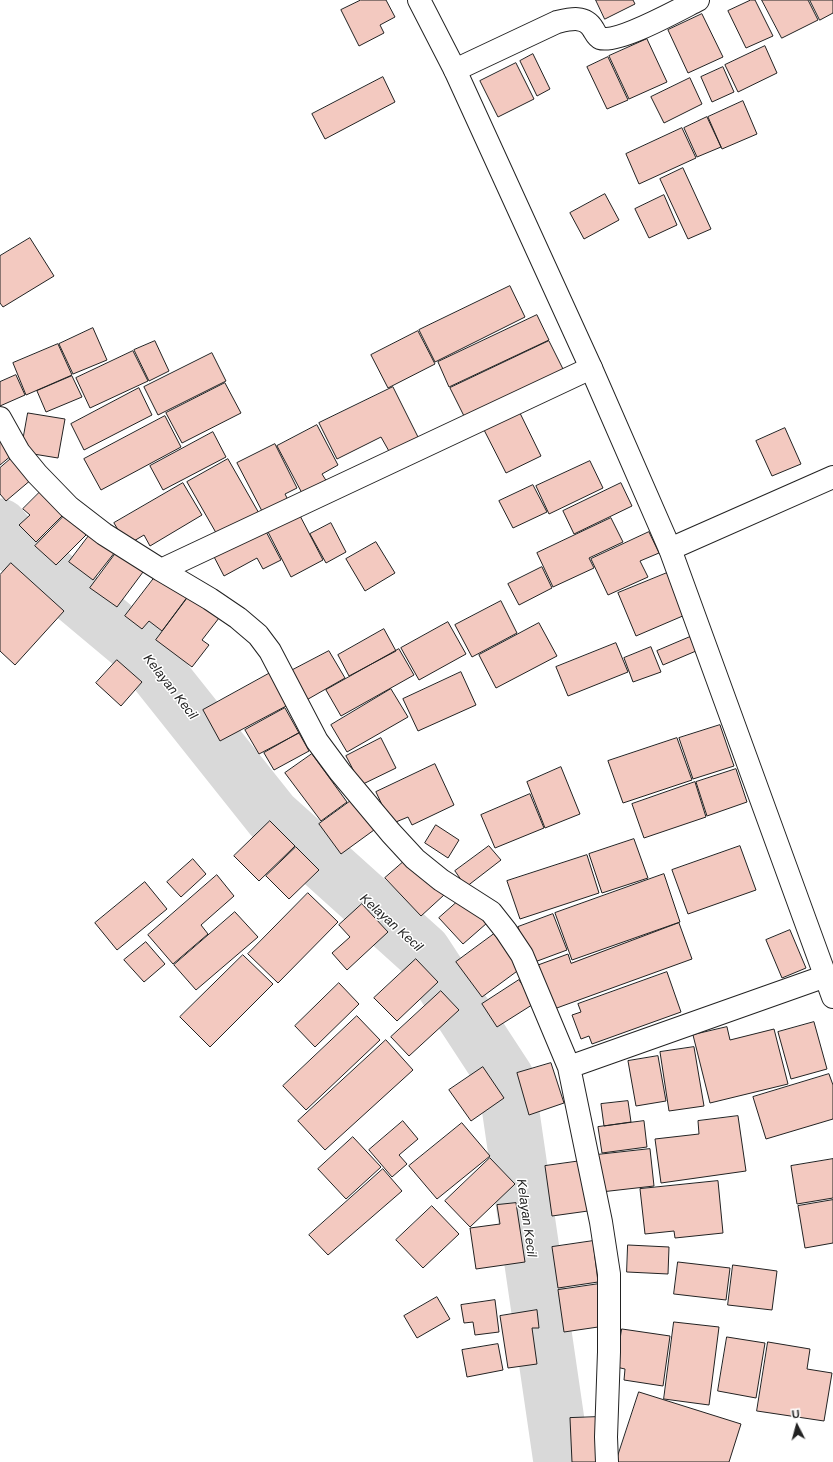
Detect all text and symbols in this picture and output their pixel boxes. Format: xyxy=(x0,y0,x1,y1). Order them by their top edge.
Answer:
water label: Kelayan Kecil xyxy=(140,651,200,723)
water label: Kelayan Kecil xyxy=(357,891,425,955)
water label: Kelayan Kecil xyxy=(513,1178,539,1258)
north arrow xyxy=(777,1406,817,1446)
text: U xyxy=(791,1408,800,1420)

